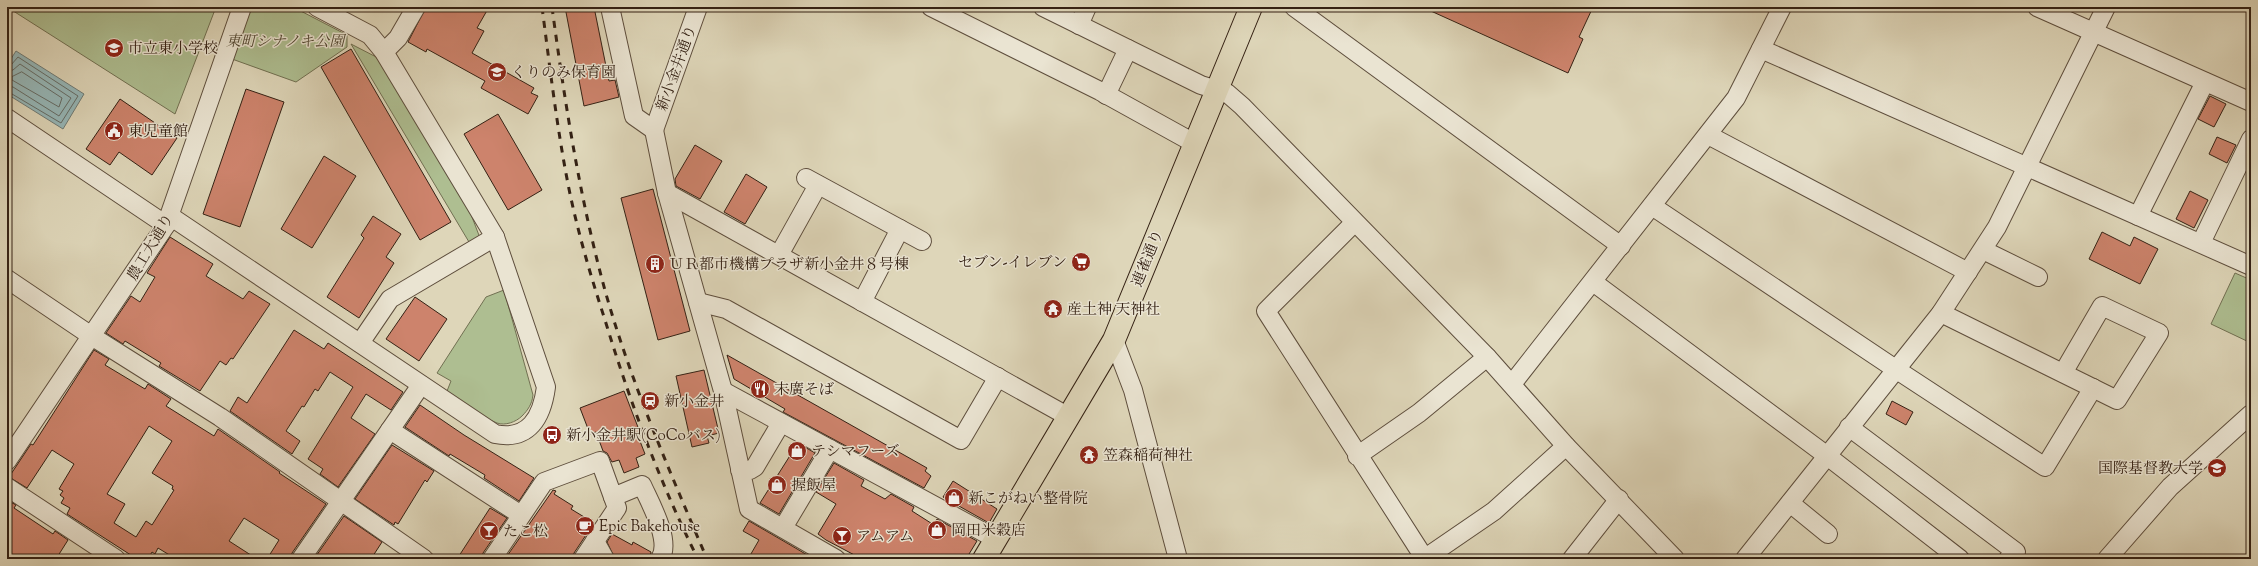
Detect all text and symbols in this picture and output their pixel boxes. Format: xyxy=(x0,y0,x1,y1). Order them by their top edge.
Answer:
street label: 新小金井通り xyxy=(652,23,703,114)
park label: 東町シナノキ公園 xyxy=(226,32,347,53)
school or university icon: 市立東小学校 xyxy=(103,37,125,59)
place label: 市立東小学校 xyxy=(128,39,218,60)
school or university icon: くりのみ保育園 xyxy=(486,61,508,83)
place label: くりのみ保育園 xyxy=(511,63,616,84)
public building icon: 東児童館 xyxy=(103,120,125,142)
place label: 東児童館 xyxy=(128,122,188,143)
street label: 農工大通り xyxy=(123,210,180,285)
street label: 連雀通り xyxy=(1127,227,1169,290)
supermarket icon: セブン-イレブン xyxy=(1070,251,1092,273)
building icon: ＵＲ都市機構プラザ新小金井８号棟 xyxy=(644,253,666,275)
place label: セブン-イレブン xyxy=(958,253,1067,274)
place label: ＵＲ都市機構プラザ新小金井８号棟 xyxy=(669,255,909,276)
temple icon: 産土神 天神社 xyxy=(1042,298,1064,320)
place label: 産土神 天神社 xyxy=(1067,300,1160,321)
restaurant icon: 末廣そば xyxy=(749,378,771,400)
place label: 末廣そば xyxy=(774,380,834,401)
station icon: 新小金井 xyxy=(639,390,661,412)
place label: 新小金井 xyxy=(664,392,724,413)
bus stop icon: 新小金井駅(CoCoバス) xyxy=(541,424,563,446)
place label: 新小金井駅(CoCoバス) xyxy=(566,426,721,447)
shop icon: テシマフーズ xyxy=(786,440,808,462)
place label: テシマフーズ xyxy=(811,442,900,463)
temple icon: 笠森稲荷神社 xyxy=(1078,444,1100,466)
place label: 笠森稲荷神社 xyxy=(1103,446,1193,467)
school or university icon: 国際基督教大学 xyxy=(2206,457,2228,479)
place label: 国際基督教大学 xyxy=(2098,459,2203,480)
shop icon: 握飯屋 xyxy=(766,474,788,496)
place label: 握飯屋 xyxy=(791,476,836,497)
shop icon: 新こがねい整骨院 xyxy=(943,487,965,509)
place label: 新こがねい整骨院 xyxy=(968,489,1088,510)
cafe icon: Epic Bakehouse xyxy=(574,515,596,537)
place label: Epic Bakehouse xyxy=(599,517,700,538)
shop icon: 岡田米穀店 xyxy=(926,519,948,541)
bar icon: たこ松 xyxy=(478,520,500,542)
place label: 岡田米穀店 xyxy=(951,521,1026,542)
place label: たこ松 xyxy=(503,522,548,543)
bar icon: アムアム xyxy=(831,525,853,547)
place label: アムアム xyxy=(856,527,914,548)

